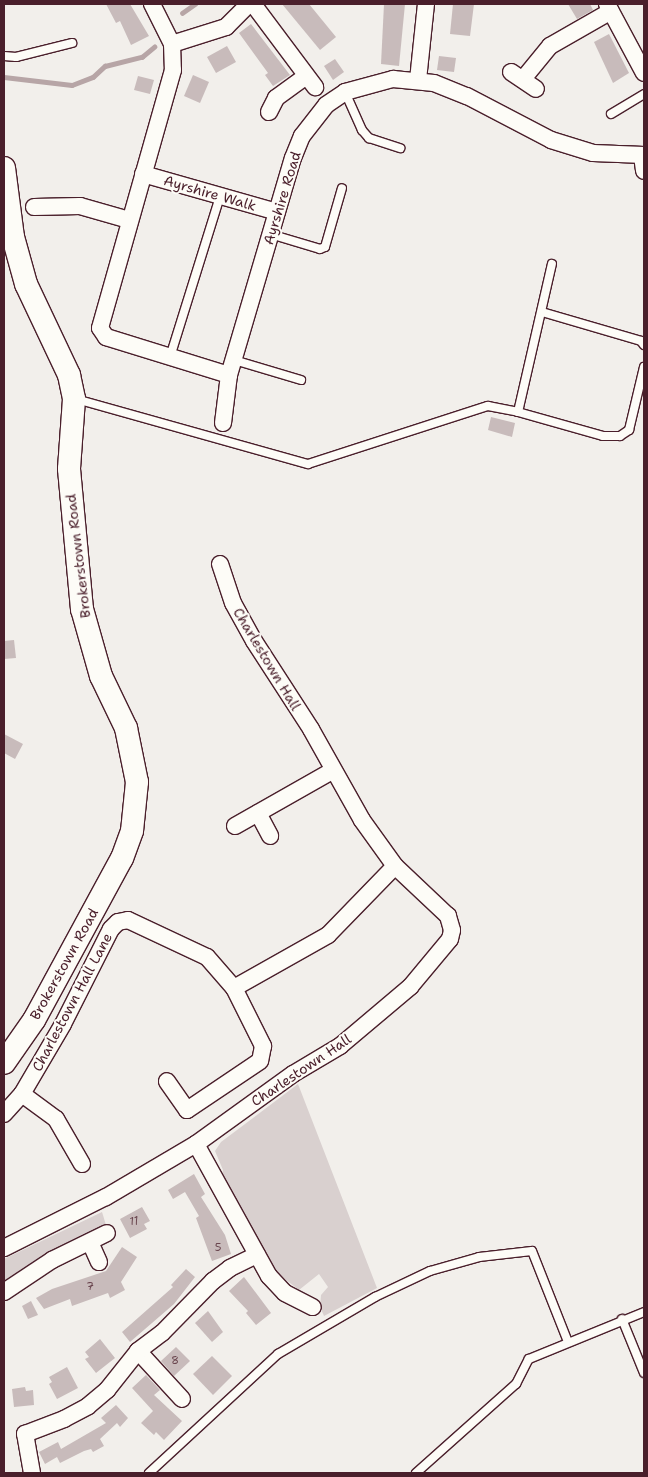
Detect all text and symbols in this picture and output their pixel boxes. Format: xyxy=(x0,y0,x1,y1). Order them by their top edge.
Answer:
street label: Ayrshire Road xyxy=(260,149,304,247)
street label: Ayrshire Walk xyxy=(162,172,258,214)
street label: Brokerstown Road xyxy=(62,493,94,619)
street label: Charlestown Hall xyxy=(230,605,304,713)
street label: Brokerstown Road xyxy=(26,905,102,1023)
street label: Charlestown Hall Lane xyxy=(28,930,116,1074)
street label: Charlestown Hall xyxy=(248,1030,354,1110)
house number: 11 xyxy=(130,1215,138,1229)
house number: 5 xyxy=(215,1241,221,1255)
house number: 7 xyxy=(86,1280,94,1294)
house number: 8 xyxy=(171,1354,179,1368)

